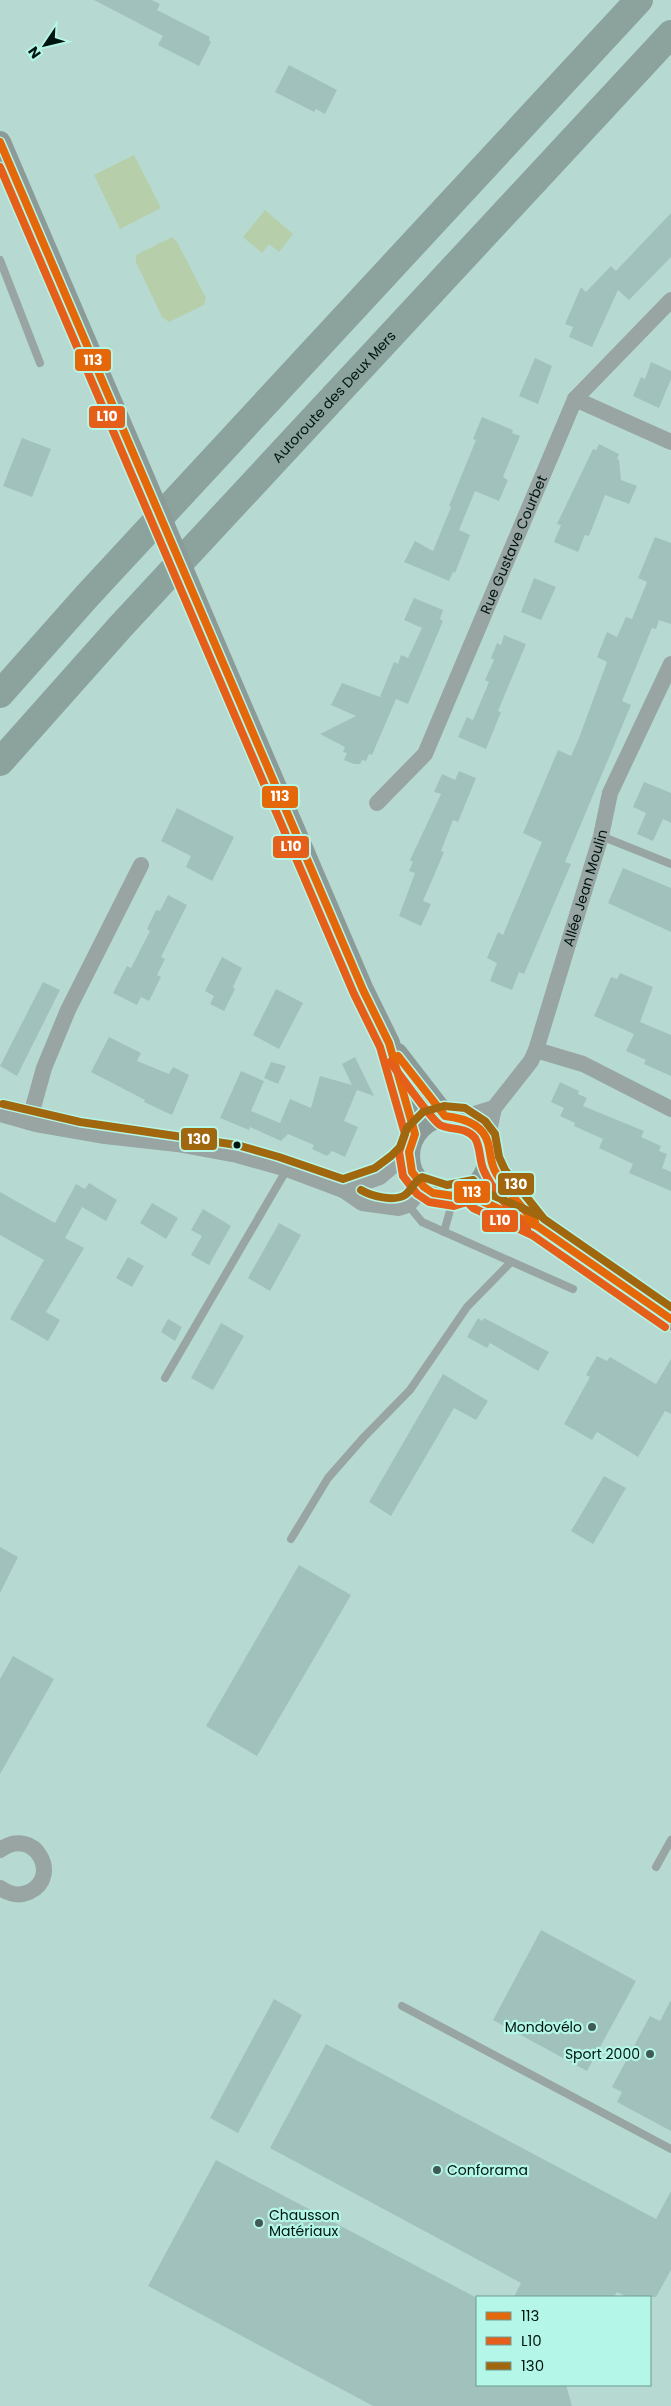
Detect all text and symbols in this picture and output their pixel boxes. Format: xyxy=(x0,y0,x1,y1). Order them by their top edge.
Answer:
north arrow xyxy=(20,20,70,70)
text: N xyxy=(23,42,46,63)
street label: Autoroute des Deux Mers xyxy=(268,326,400,467)
line badge: 113 xyxy=(74,348,112,372)
text: 113 xyxy=(84,350,103,370)
line badge: L10 xyxy=(88,405,126,429)
text: L10 xyxy=(96,406,118,426)
street label: Rue Gustave Courbet xyxy=(475,472,552,617)
line badge: 113 xyxy=(261,785,299,809)
text: 113 xyxy=(271,786,290,806)
street label: Allée Jean Moulin xyxy=(558,828,612,949)
line badge: L10 xyxy=(272,835,310,859)
text: L10 xyxy=(280,836,302,856)
line badge: 130 xyxy=(180,1127,218,1151)
text: 130 xyxy=(188,1129,210,1149)
unlabelled marker xyxy=(232,1140,242,1150)
line badge: 130 xyxy=(497,1172,535,1196)
text: 130 xyxy=(505,1174,527,1194)
line badge: 113 xyxy=(453,1180,491,1204)
text: 113 xyxy=(463,1182,482,1202)
line badge: L10 xyxy=(481,1209,519,1233)
text: L10 xyxy=(489,1210,511,1230)
place label: Mondovélo xyxy=(505,2017,582,2037)
marker: Mondovélo xyxy=(586,2021,598,2033)
place label: Sport 2000 xyxy=(565,2044,640,2064)
marker: Sport 2000 xyxy=(644,2048,656,2060)
place label: Conforama xyxy=(447,2160,528,2180)
marker: Conforama xyxy=(431,2164,443,2176)
place label: Chausson Matériaux xyxy=(269,2205,340,2241)
marker: Chausson Matériaux xyxy=(253,2217,265,2229)
legend xyxy=(476,2296,651,2386)
text: 113 xyxy=(521,2305,539,2326)
text: L10 xyxy=(521,2330,542,2351)
text: 130 xyxy=(521,2355,544,2376)

